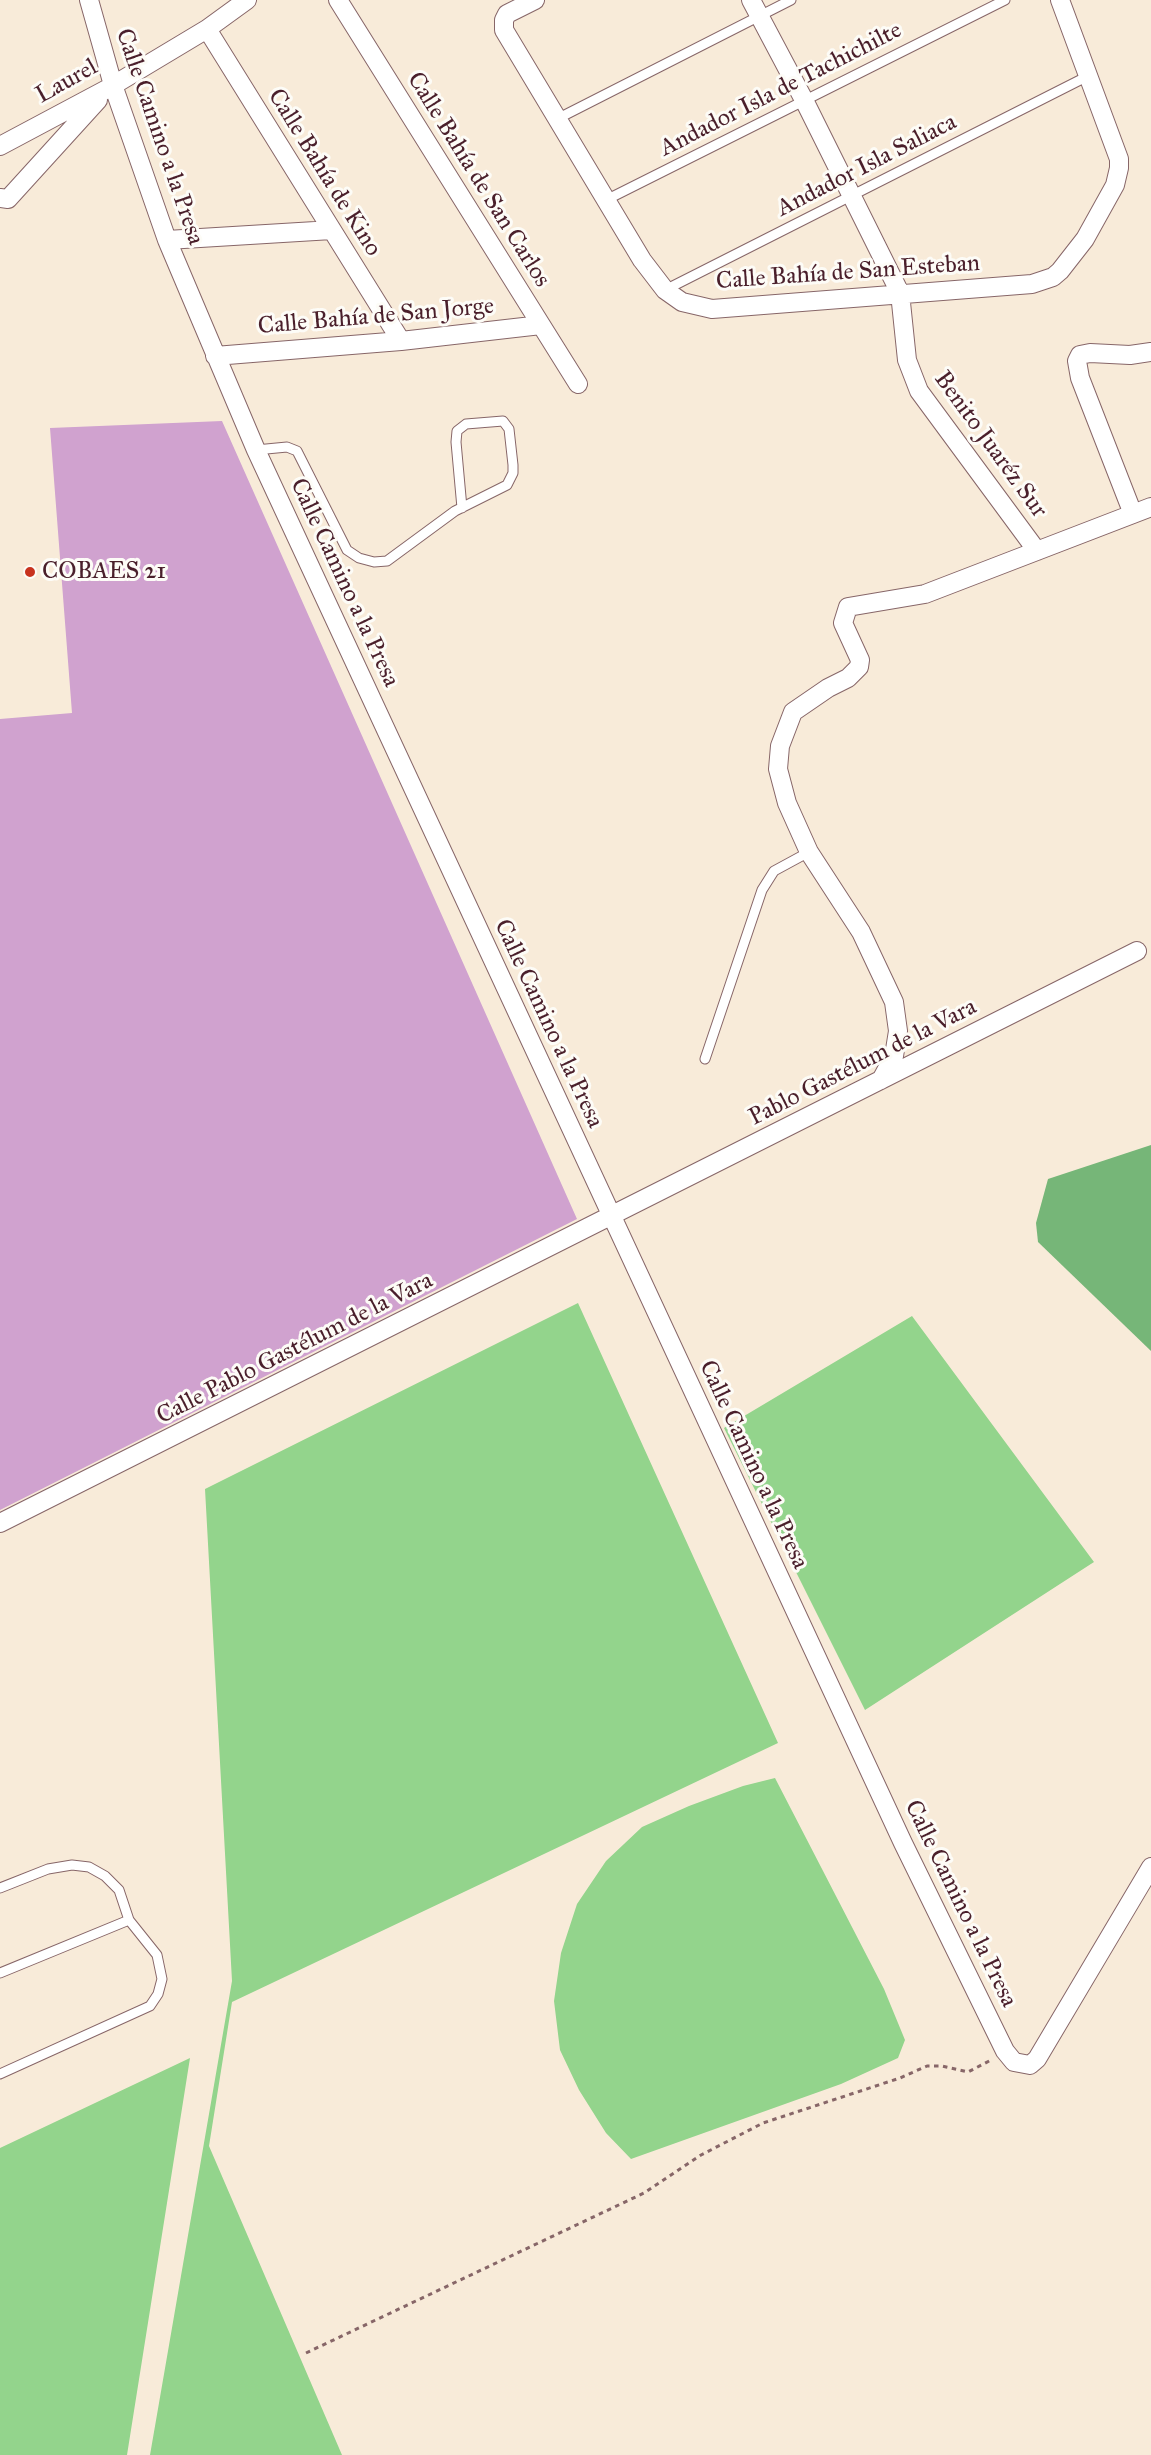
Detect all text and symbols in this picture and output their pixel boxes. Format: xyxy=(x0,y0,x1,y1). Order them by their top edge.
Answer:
street label: Andador Isla de Tachichilte xyxy=(655,16,907,164)
street label: Calle Camino a la Presa xyxy=(108,25,210,249)
street label: Laurel xyxy=(31,53,103,111)
street label: Calle Bahía de San Carlos xyxy=(400,67,556,293)
street label: Calle Bahía de Kino xyxy=(261,84,387,262)
street label: Andador Isla Saliaca xyxy=(772,108,962,224)
street label: Calle Bahía de San Esteban xyxy=(715,249,981,297)
street label: Calle Bahía de San Jorge xyxy=(257,292,495,342)
street label: Benito Juaréz Sur xyxy=(927,366,1053,524)
street label: Calle Camino a la Presa xyxy=(283,474,405,692)
place label: COBAES 21 xyxy=(42,558,166,586)
marker: COBAES 21 xyxy=(23,565,37,579)
street label: Calle Camino a la Presa xyxy=(487,915,609,1133)
street label: Pablo Gastélum de la Vara xyxy=(744,993,982,1133)
street label: Calle Pablo Gastélum de la Vara xyxy=(152,1267,438,1431)
street label: Calle Camino a la Presa xyxy=(692,1356,814,1574)
street label: Calle Camino a la Presa xyxy=(897,1796,1023,2012)

